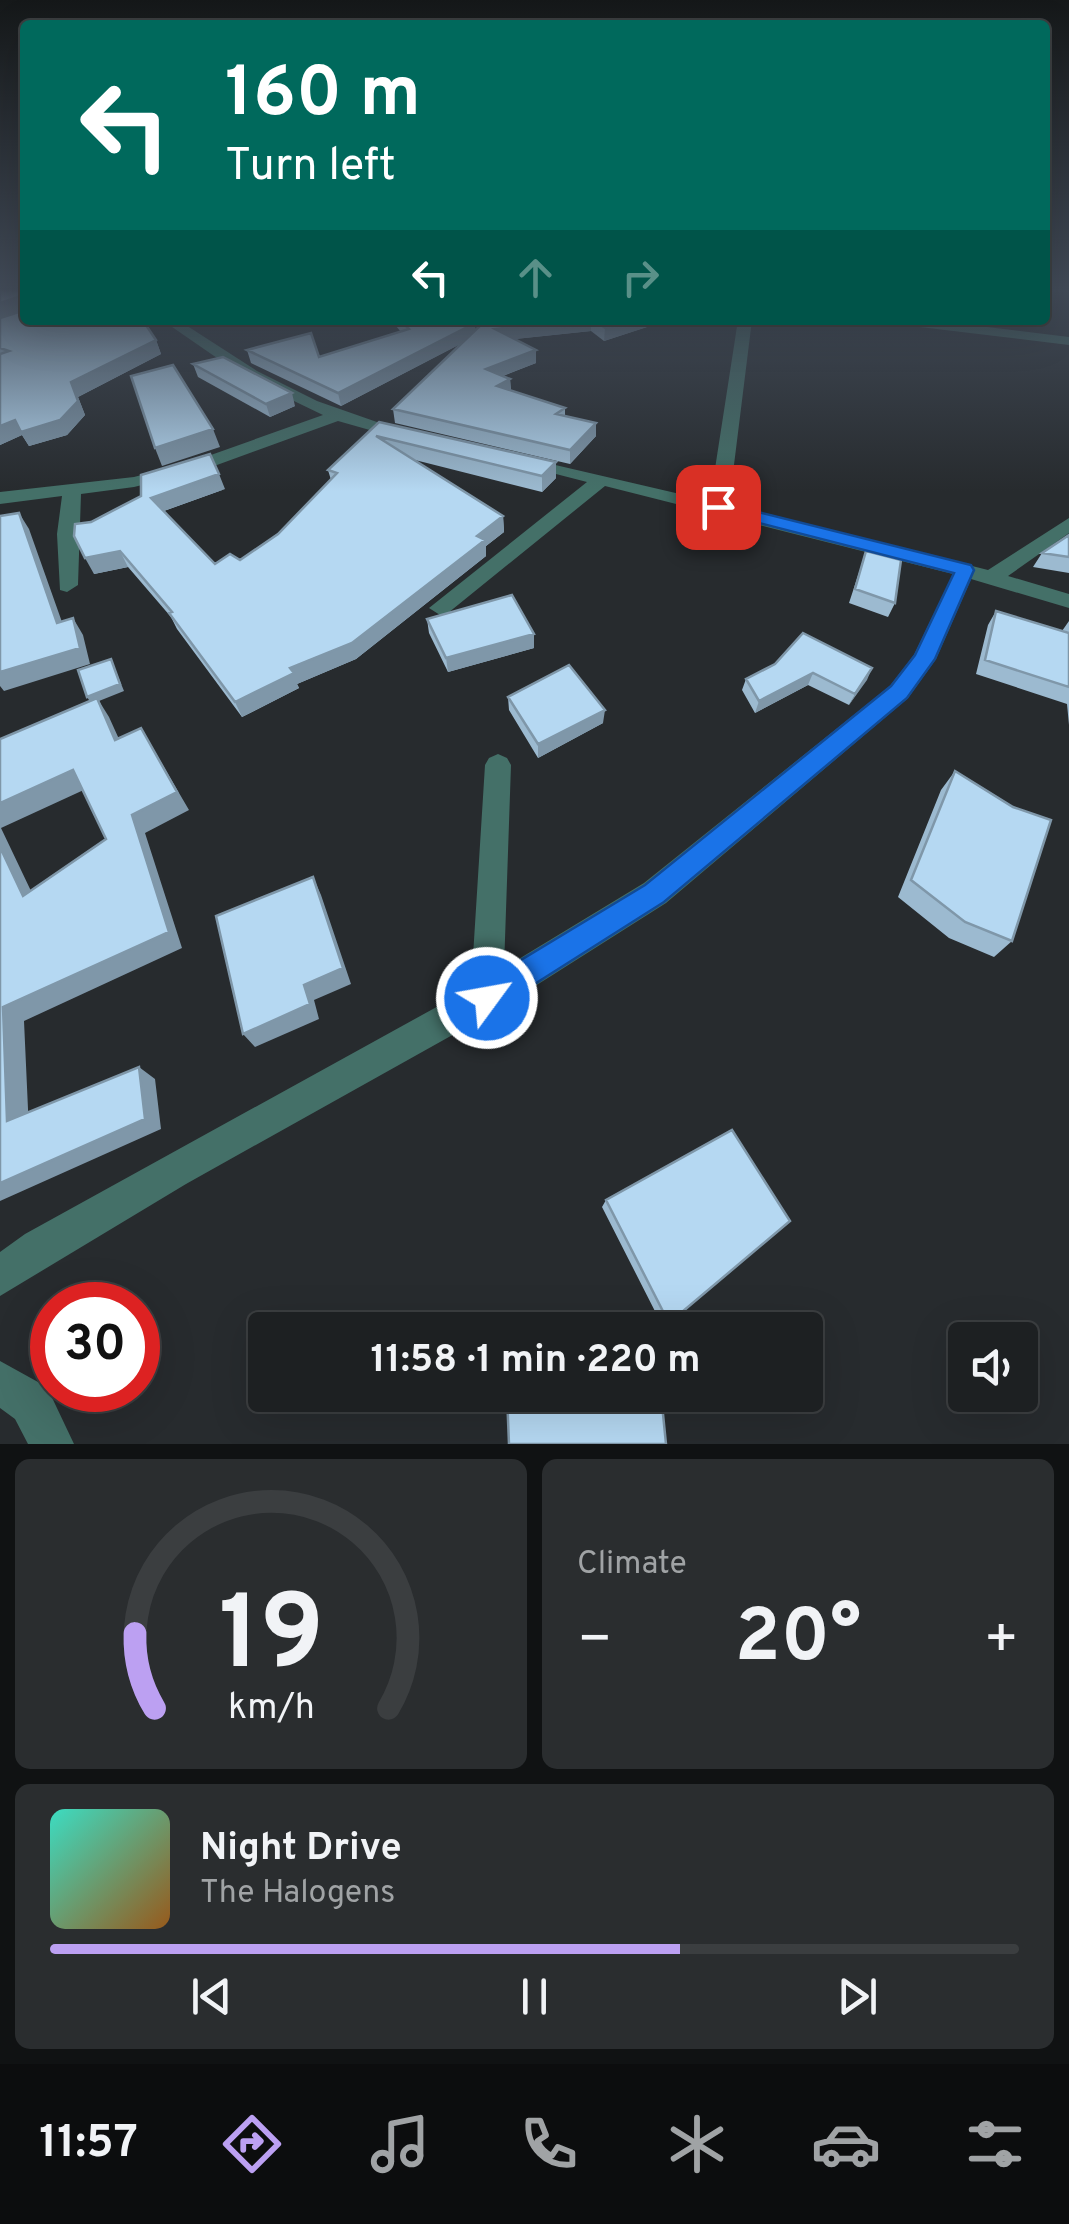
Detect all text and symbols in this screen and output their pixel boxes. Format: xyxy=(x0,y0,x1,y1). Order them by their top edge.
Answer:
text: 160 m xyxy=(225,52,421,141)
icon: left xyxy=(60,60,190,190)
text: Turn left xyxy=(225,139,396,196)
icon: left xyxy=(403,250,458,305)
icon: ahead xyxy=(508,250,563,305)
icon: right xyxy=(613,250,668,305)
pin xyxy=(676,465,761,550)
icon: arrive xyxy=(691,480,746,535)
position arrow xyxy=(435,946,539,1050)
speed limit sign: 30 xyxy=(30,1282,160,1412)
map controls xyxy=(948,1322,1038,1412)
button: sound xyxy=(948,1322,1038,1412)
text: 11:58 · 1 min · 220 m xyxy=(370,1337,701,1386)
text: Climate xyxy=(577,1545,687,1585)
text: 19 xyxy=(218,1574,324,1706)
text: 20° xyxy=(735,1593,861,1688)
text: − xyxy=(577,1607,612,1677)
text: + xyxy=(984,1607,1019,1677)
text: km/h xyxy=(228,1686,314,1732)
text: Night Drive xyxy=(200,1825,402,1874)
text: The Halogens xyxy=(200,1874,395,1914)
icon: previous xyxy=(184,1969,239,2024)
icon: pause xyxy=(507,1969,562,2024)
icon: next xyxy=(830,1969,885,2024)
icon: directions xyxy=(217,2109,287,2179)
icon: music xyxy=(365,2109,435,2179)
icon: phone xyxy=(514,2109,584,2179)
icon: climate xyxy=(662,2109,732,2179)
icon: car xyxy=(811,2109,881,2179)
icon: filters xyxy=(960,2109,1030,2179)
text: 11:57 xyxy=(39,2116,138,2173)

